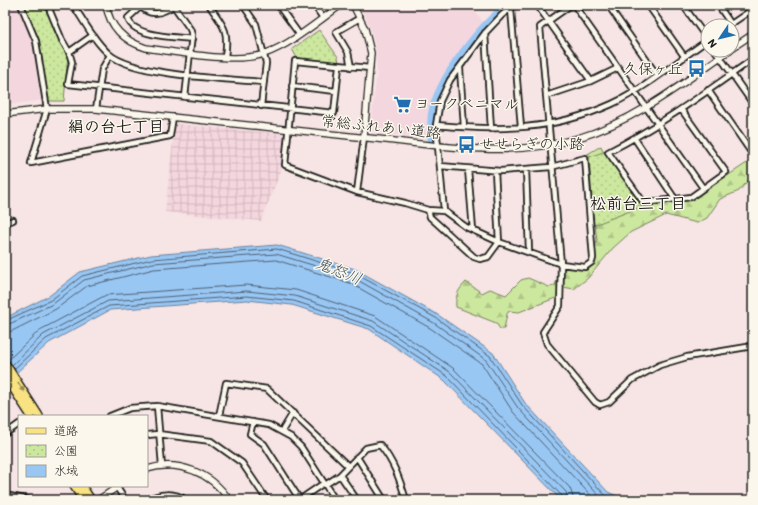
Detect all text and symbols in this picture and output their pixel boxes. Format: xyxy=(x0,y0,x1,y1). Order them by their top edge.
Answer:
north arrow xyxy=(700,18,740,58)
text: N xyxy=(705,37,720,50)
bus stop icon: 久保ヶ丘 xyxy=(686,59,706,79)
place label: 久保ヶ丘 xyxy=(623,60,683,78)
supermarket icon: ヨークベニマル xyxy=(392,94,412,114)
place label: ヨークベニマル xyxy=(415,95,519,113)
street label: 常総ふれあい道路 xyxy=(320,112,442,142)
district label: 絹の台七丁目 xyxy=(68,117,164,136)
bus stop icon: せせらぎの小路 xyxy=(456,134,476,154)
place label: せせらぎの小路 xyxy=(479,135,584,153)
district label: 松前台三丁目 xyxy=(590,194,686,213)
water label: 鬼怒川 xyxy=(313,253,365,289)
one-way arrow xyxy=(17,382,25,392)
legend xyxy=(18,415,148,487)
text: 道路 xyxy=(54,424,78,438)
text: 公園 xyxy=(54,444,78,458)
text: 水域 xyxy=(54,464,78,478)

